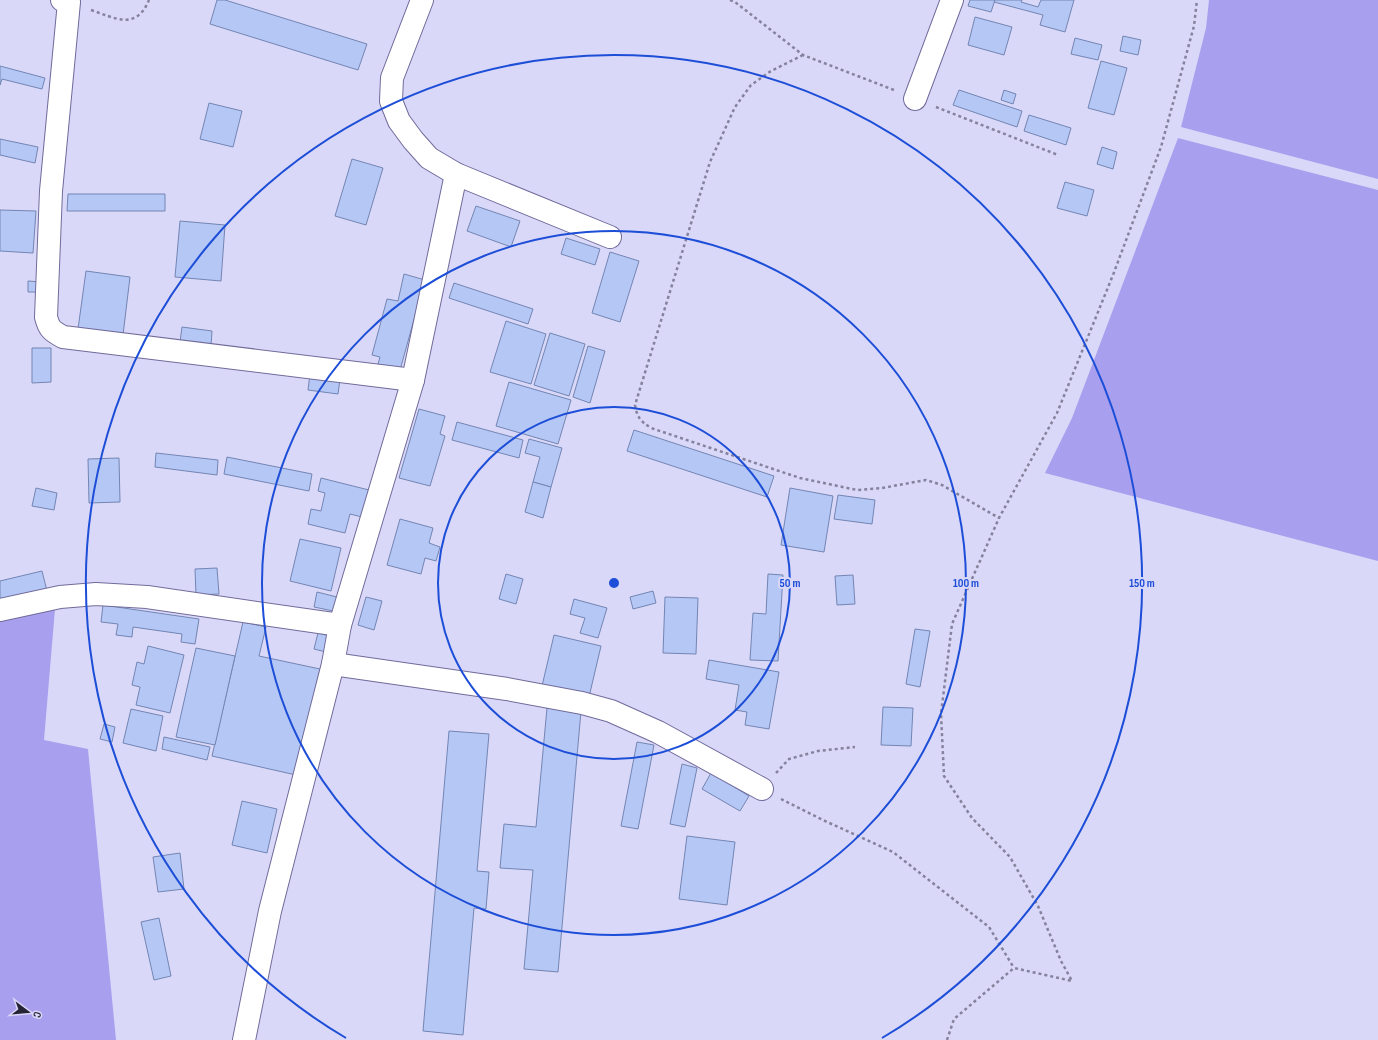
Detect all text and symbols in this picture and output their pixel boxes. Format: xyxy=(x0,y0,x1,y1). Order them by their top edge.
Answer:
centre of rings xyxy=(607,576,621,590)
text: 50 m xyxy=(780,576,800,591)
text: 100 m xyxy=(953,576,979,591)
text: 150 m xyxy=(1129,576,1155,591)
north arrow xyxy=(8,992,48,1032)
text: С xyxy=(30,1010,44,1019)

